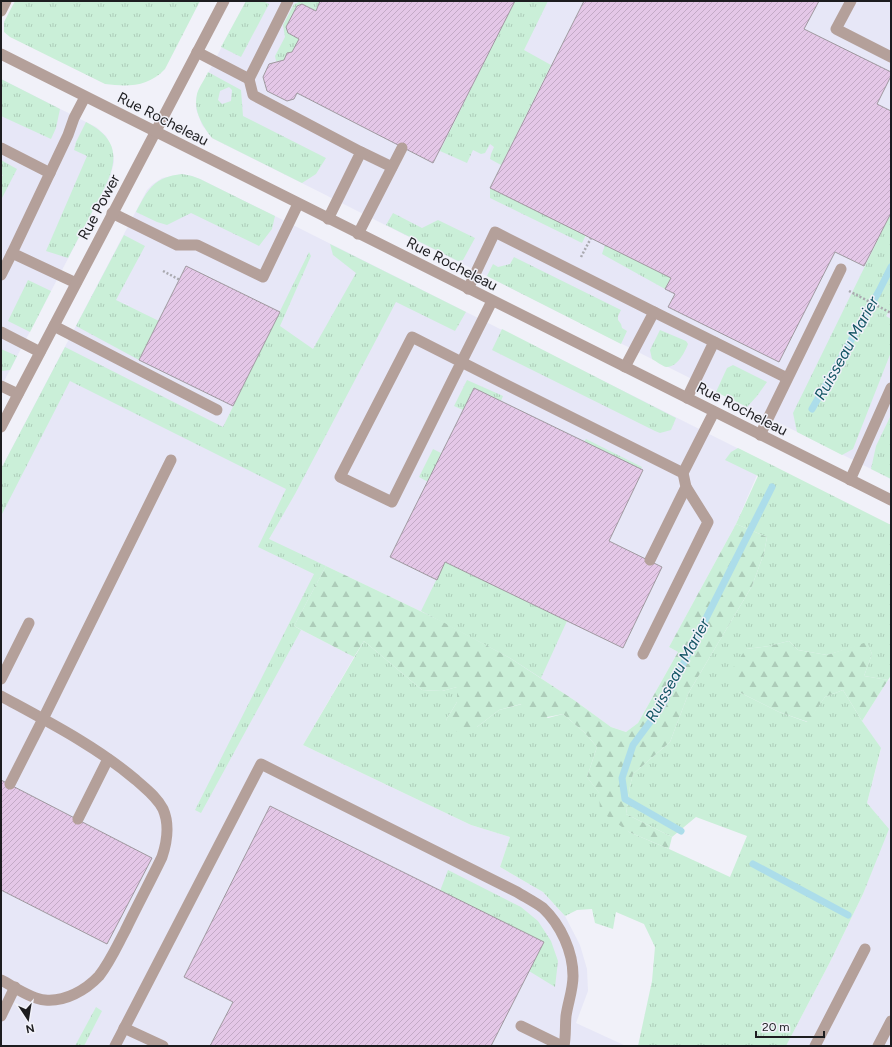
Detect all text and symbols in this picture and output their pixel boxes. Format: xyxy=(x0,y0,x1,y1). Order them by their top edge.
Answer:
street label: Rue Rocheleau xyxy=(114,88,212,150)
street label: Rue Power xyxy=(74,171,124,243)
street label: Rue Rocheleau xyxy=(403,233,501,295)
water label: Ruisseau Marier xyxy=(810,293,883,403)
street label: Rue Rocheleau xyxy=(693,378,791,440)
water label: Ruisseau Marier xyxy=(641,615,714,725)
north arrow xyxy=(8,999,48,1039)
scale bar xyxy=(756,1013,824,1039)
text: 20 m xyxy=(762,1020,790,1034)
text: N xyxy=(24,1021,35,1036)

